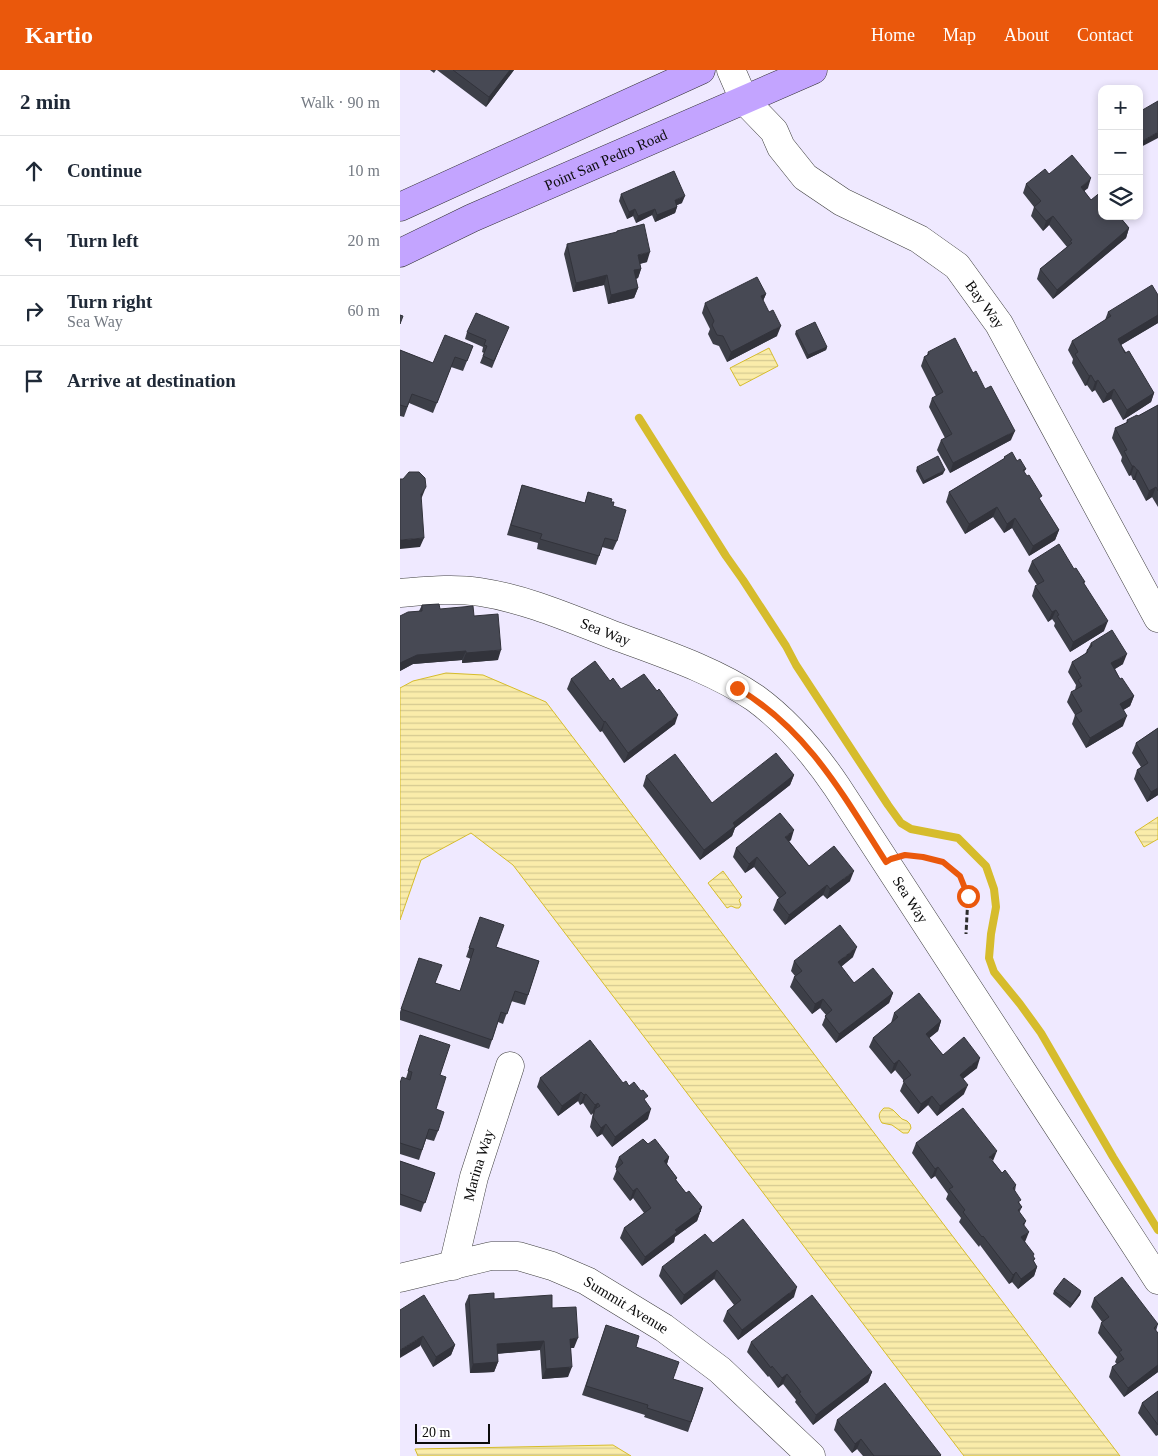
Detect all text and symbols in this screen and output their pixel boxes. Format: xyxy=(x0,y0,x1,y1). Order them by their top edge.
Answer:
text: Kartio xyxy=(25,22,93,48)
text: Home xyxy=(871,25,915,45)
text: Map xyxy=(943,25,976,45)
text: About xyxy=(1004,25,1049,45)
text: Contact xyxy=(1077,25,1133,45)
map controls xyxy=(1098,85,1143,220)
button: + xyxy=(1098,85,1143,130)
text: 2 min xyxy=(20,90,71,114)
text: Walk · 90 m xyxy=(301,94,380,111)
street label: Point San Pedro Road xyxy=(542,126,670,194)
button: − xyxy=(1098,130,1143,175)
icon: ahead xyxy=(20,157,48,185)
text: Continue xyxy=(67,160,142,181)
text: 10 m xyxy=(348,162,380,179)
button: layers xyxy=(1098,175,1143,220)
icon: left xyxy=(20,227,48,255)
text: Turn left xyxy=(67,230,139,251)
text: 20 m xyxy=(348,232,380,249)
street label: Bay Way xyxy=(962,278,1008,332)
text: Turn right xyxy=(67,291,152,312)
icon: right xyxy=(20,297,48,325)
text: 60 m xyxy=(348,302,380,319)
text: Sea Way xyxy=(67,313,123,330)
icon: arrive xyxy=(20,367,48,395)
text: Arrive at destination xyxy=(67,370,236,391)
street label: Sea Way xyxy=(578,615,633,649)
route end xyxy=(726,677,749,700)
street label: Sea Way xyxy=(889,873,932,926)
route start xyxy=(957,885,980,908)
street label: Marina Way xyxy=(461,1127,497,1203)
street label: Summit Avenue xyxy=(581,1273,672,1337)
scale bar xyxy=(415,1421,490,1444)
text: 20 m xyxy=(422,1425,450,1440)

